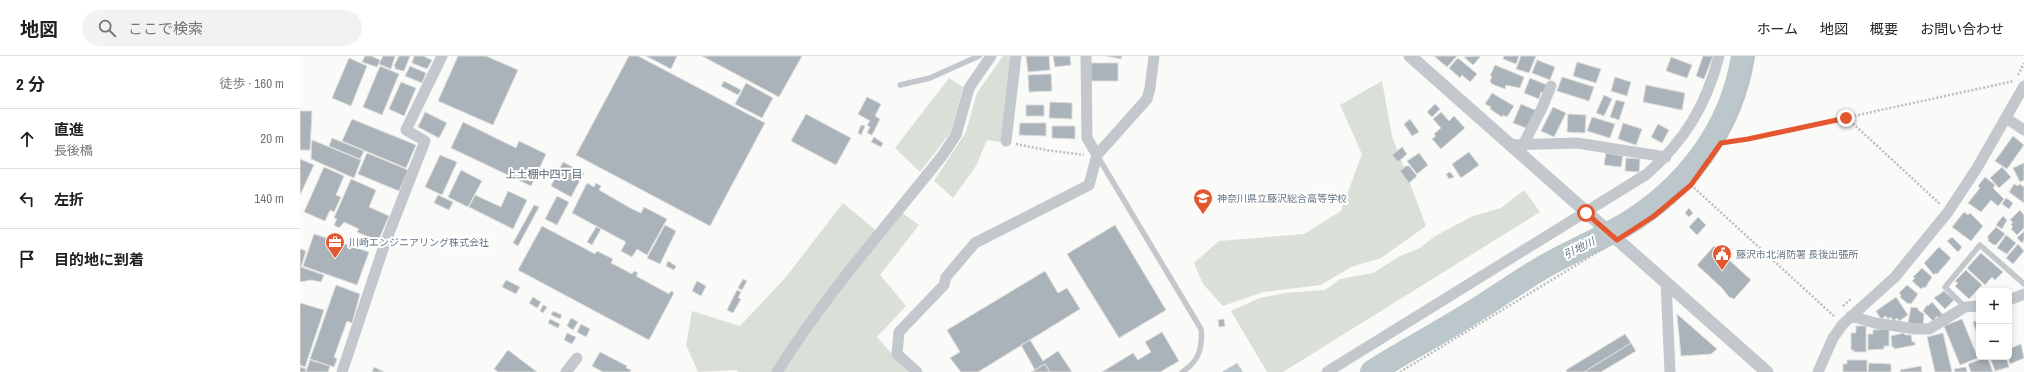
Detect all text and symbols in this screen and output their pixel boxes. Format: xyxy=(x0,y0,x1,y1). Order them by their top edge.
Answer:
search box xyxy=(82,10,362,46)
text: 地図 xyxy=(20,16,58,42)
icon: search xyxy=(96,17,118,39)
text: ここで検索 xyxy=(128,18,203,39)
text: ホーム xyxy=(1756,20,1798,38)
text: 地図 xyxy=(1820,20,1848,38)
text: 概要 xyxy=(1870,20,1898,38)
text: お問い合わせ xyxy=(1920,20,2004,38)
text: 2 分 xyxy=(16,72,45,95)
text: 徒歩 · 160 m xyxy=(219,75,284,92)
route end xyxy=(1837,109,1855,127)
text: 直進 xyxy=(54,119,84,140)
icon: ahead xyxy=(16,128,38,150)
text: 20 m xyxy=(260,130,284,147)
text: 長後橋 xyxy=(54,142,93,159)
district label: 上土棚中四丁目 xyxy=(506,167,583,181)
school or university icon: 神奈川県立藤沢総合高等学校 xyxy=(1192,187,1214,215)
icon: left xyxy=(16,188,38,210)
text: 左折 xyxy=(54,189,84,210)
text: 140 m xyxy=(254,190,284,207)
place label: 神奈川県立藤沢総合高等学校 xyxy=(1217,192,1347,205)
route start xyxy=(1577,204,1595,222)
office icon: 川崎エンジニアリング株式会社 xyxy=(324,231,346,259)
water label: 引地川 xyxy=(1561,234,1598,262)
place label: 川崎エンジニアリング株式会社 xyxy=(349,236,489,249)
public building icon: 藤沢市北消防署 長後出張所 xyxy=(1711,243,1733,271)
icon: arrive xyxy=(16,248,38,270)
place label: 藤沢市北消防署 長後出張所 xyxy=(1736,248,1858,261)
text: 目的地に到着 xyxy=(54,249,144,270)
map controls xyxy=(1976,288,2012,360)
button: + xyxy=(1976,288,2012,324)
button: − xyxy=(1976,324,2012,360)

